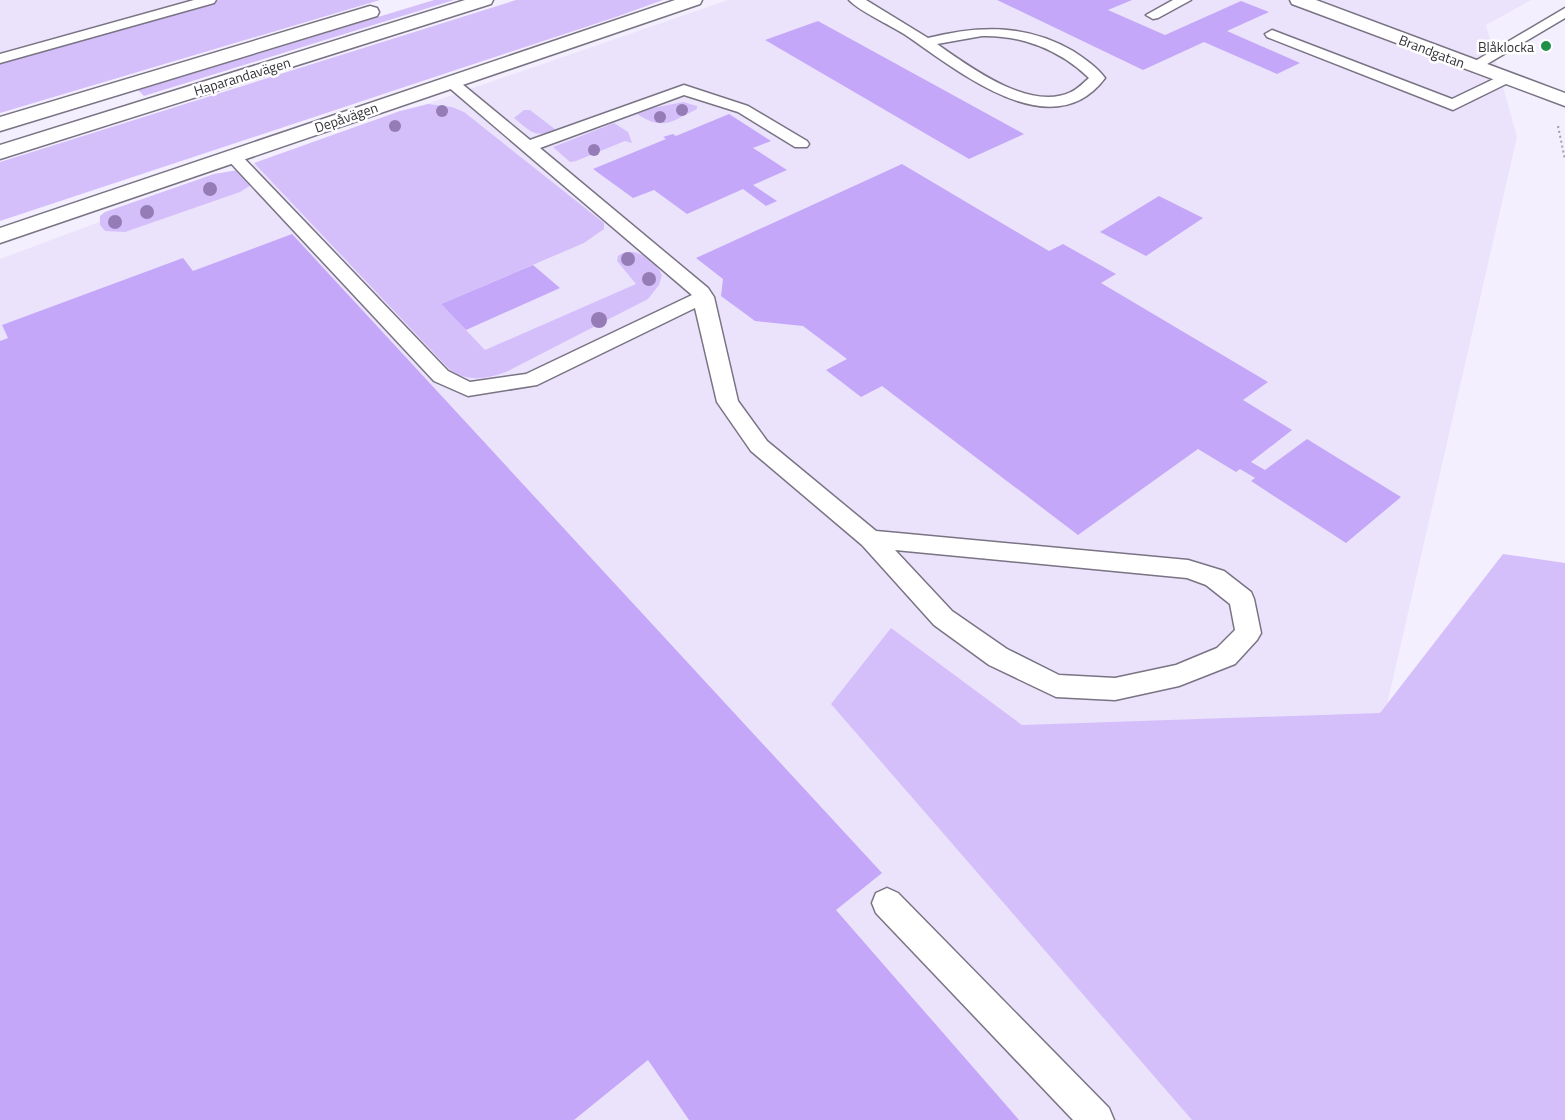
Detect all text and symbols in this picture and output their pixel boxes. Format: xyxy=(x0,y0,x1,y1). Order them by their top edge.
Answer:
street label: Brandgatan xyxy=(1396,29,1468,73)
place label: Blåklocka xyxy=(1478,36,1534,57)
marker: Blåklocka xyxy=(1539,39,1553,53)
street label: Haparandavägen xyxy=(191,51,293,101)
street label: Depåvägen xyxy=(311,96,381,138)

